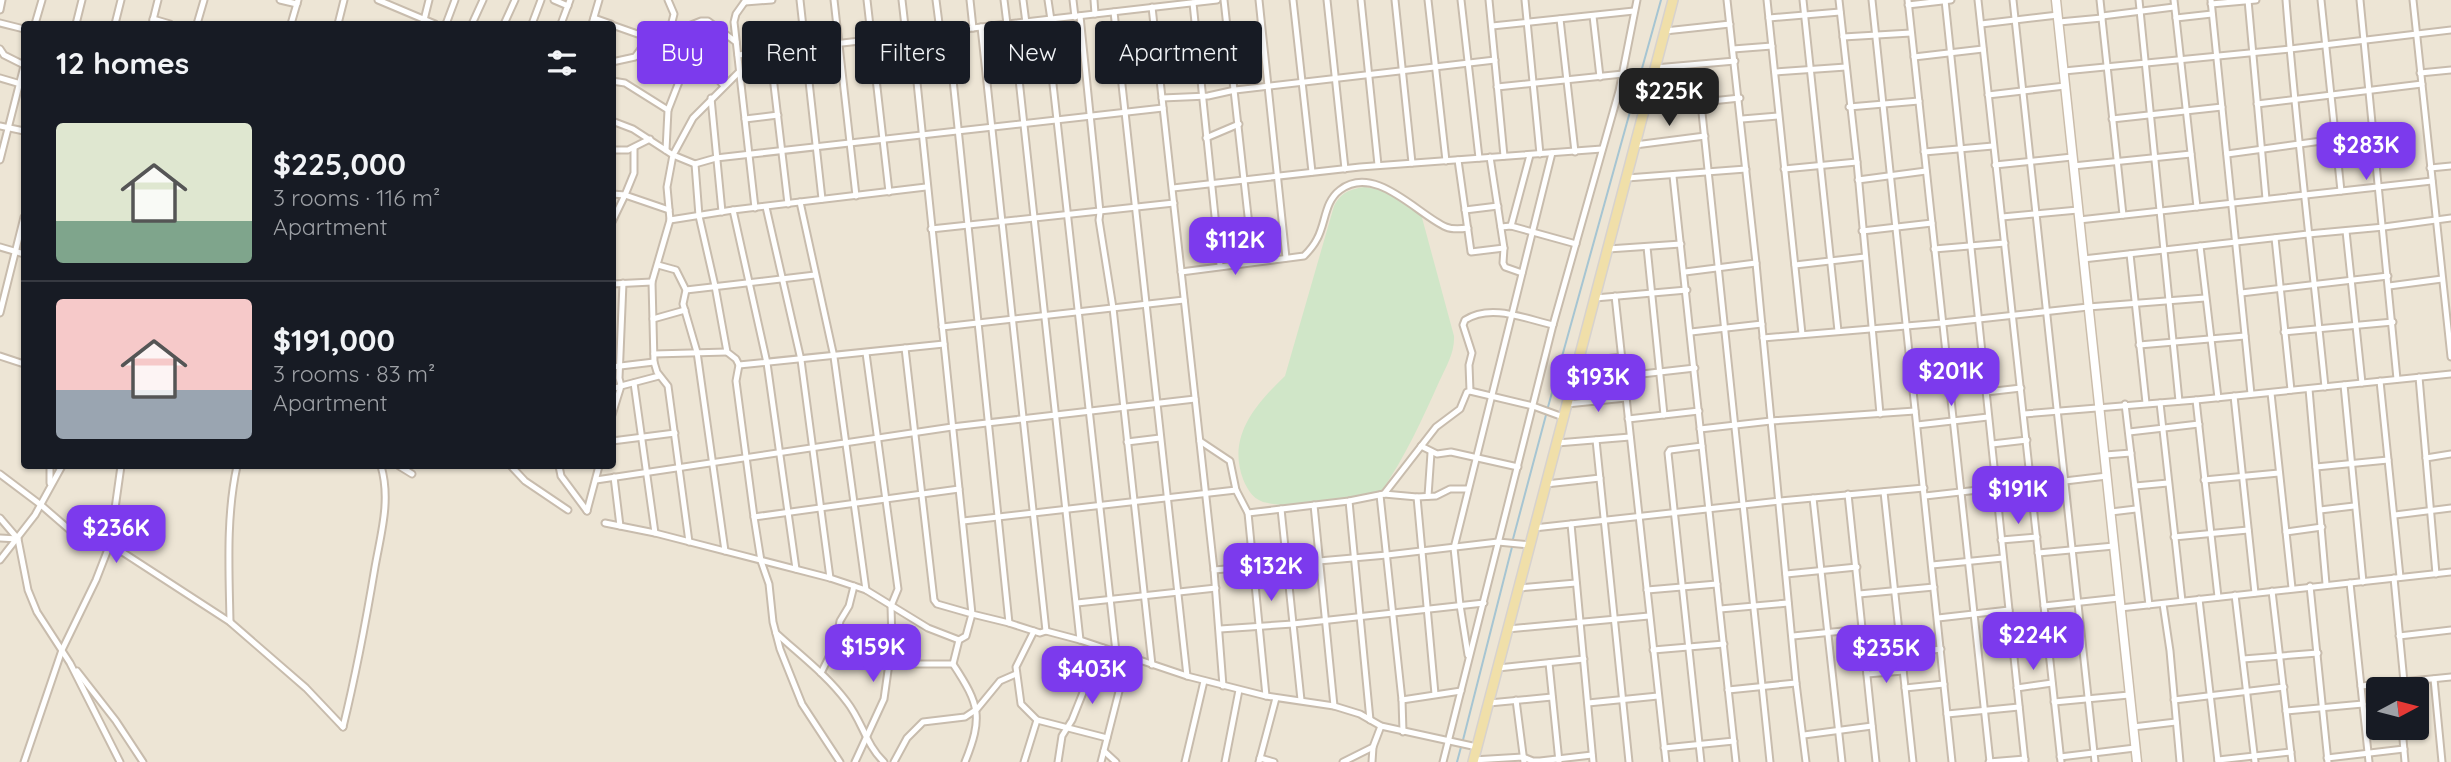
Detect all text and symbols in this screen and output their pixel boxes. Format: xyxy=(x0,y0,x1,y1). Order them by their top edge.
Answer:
chip: Buy xyxy=(637,21,728,84)
chip: Rent xyxy=(742,21,841,84)
chip: Filters xyxy=(855,21,970,84)
chip: New xyxy=(984,21,1081,84)
chip: Apartment xyxy=(1095,21,1262,84)
text: 12 homes xyxy=(56,44,189,82)
icon: filters xyxy=(543,44,581,82)
pin: $225K xyxy=(1620,68,1718,128)
text: $225K xyxy=(1635,76,1703,105)
pin: $283K xyxy=(2317,122,2415,182)
text: $283K xyxy=(2333,130,2399,159)
text: $225,000 xyxy=(273,145,406,183)
icon: home xyxy=(112,151,196,235)
text: 3 rooms · 116 m² xyxy=(273,183,440,212)
text: Apartment xyxy=(273,212,387,241)
pin: $112K xyxy=(1186,218,1284,277)
text: $112K xyxy=(1205,225,1265,254)
text: $191,000 xyxy=(273,321,395,359)
icon: home xyxy=(112,327,196,411)
pin: $201K xyxy=(1902,348,2000,408)
pin: $193K xyxy=(1549,354,1647,414)
text: $201K xyxy=(1919,356,1983,385)
text: 3 rooms · 83 m² xyxy=(273,359,435,388)
text: $193K xyxy=(1566,362,1630,391)
text: Apartment xyxy=(273,388,387,417)
pin: $191K xyxy=(1969,466,2067,526)
text: $191K xyxy=(1988,474,2048,503)
pin: $236K xyxy=(67,505,165,565)
text: $236K xyxy=(83,513,149,542)
pin: $132K xyxy=(1222,544,1320,603)
text: $132K xyxy=(1239,551,1303,580)
pin: $224K xyxy=(1984,612,2082,672)
text: $224K xyxy=(1999,620,2067,649)
pin: $159K xyxy=(824,624,922,684)
pin: $235K xyxy=(1837,626,1935,685)
text: $159K xyxy=(841,632,905,661)
text: $235K xyxy=(1852,633,1920,662)
pin: $403K xyxy=(1043,646,1141,706)
text: $403K xyxy=(1058,654,1126,683)
north arrow xyxy=(2366,677,2429,740)
map controls xyxy=(2366,677,2429,740)

